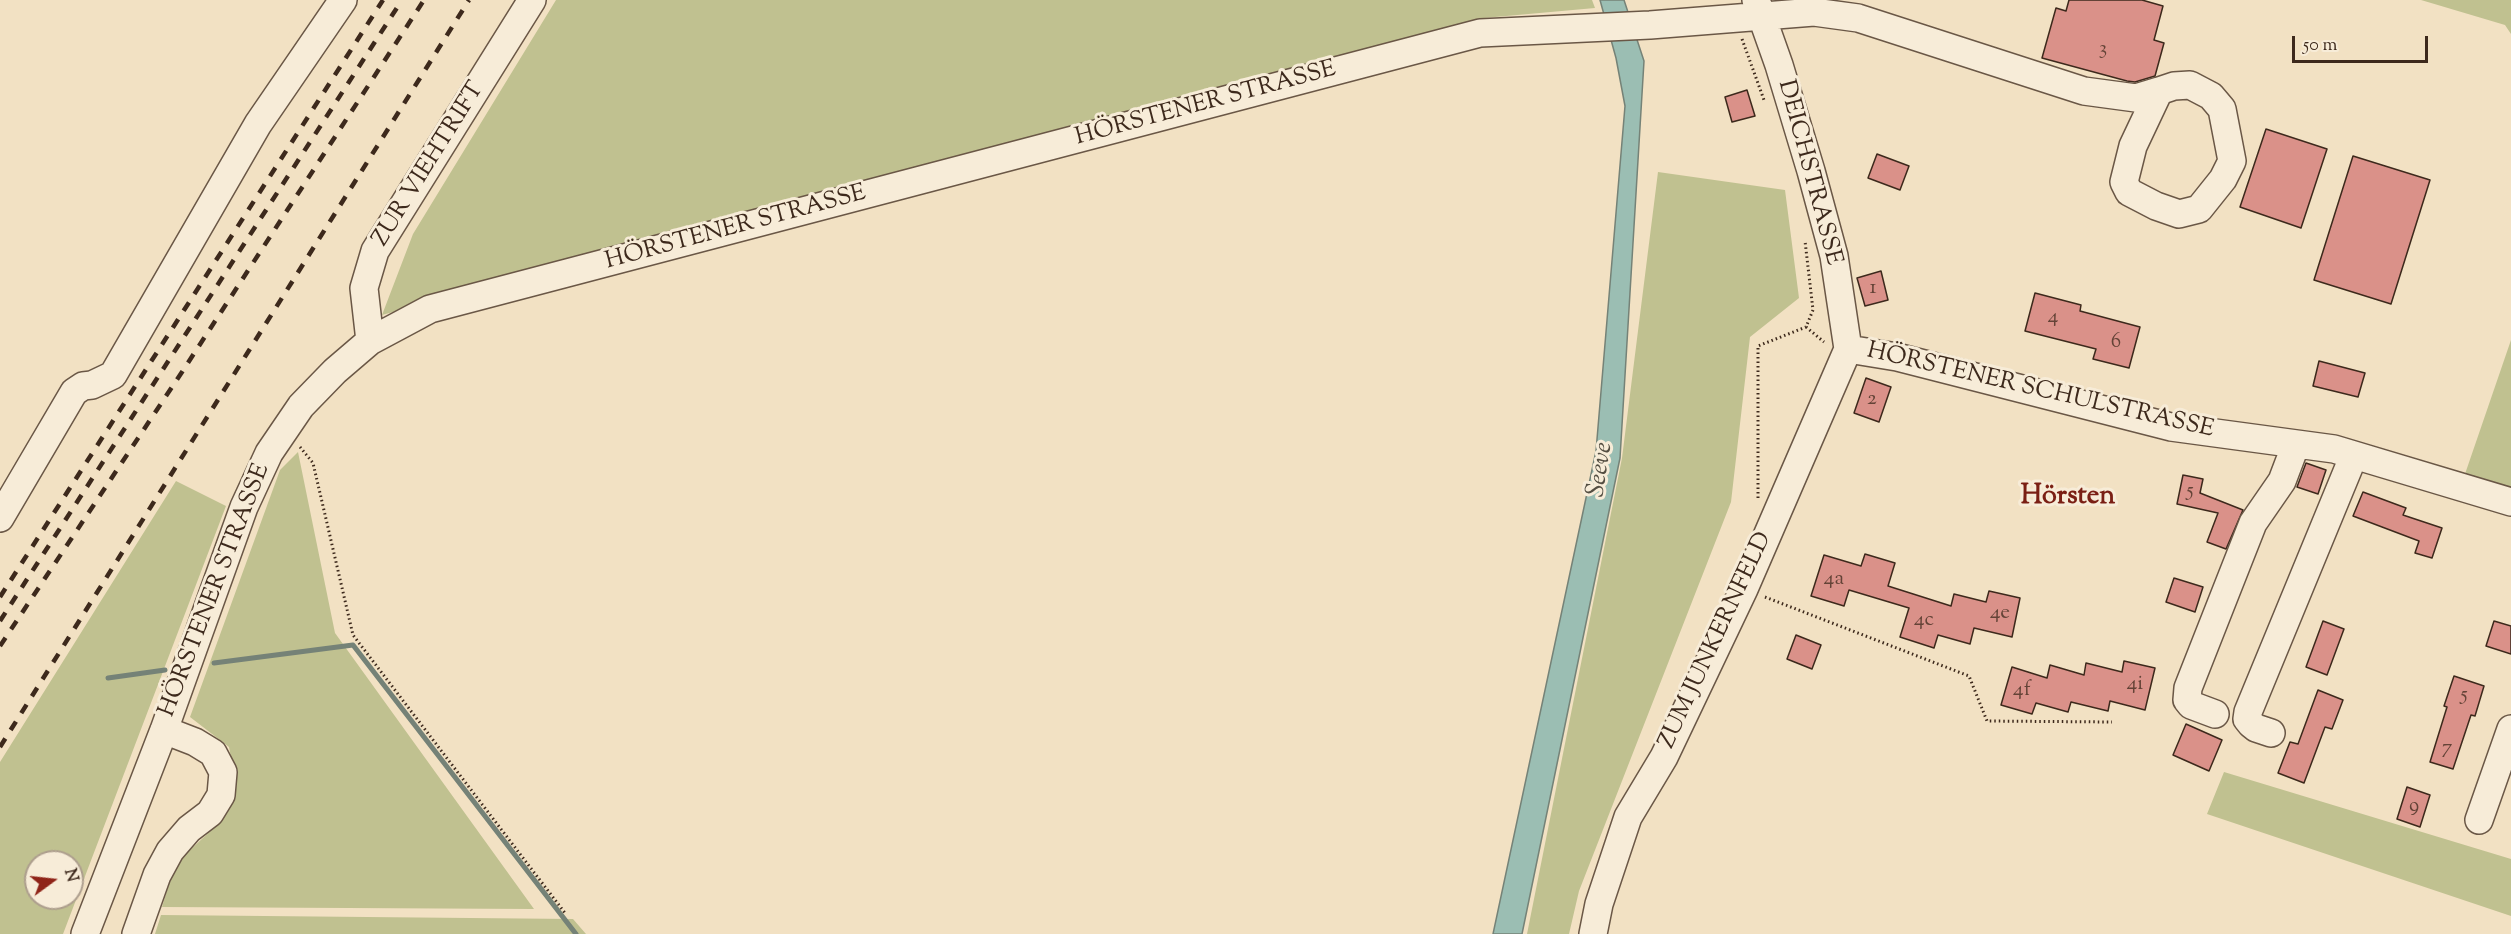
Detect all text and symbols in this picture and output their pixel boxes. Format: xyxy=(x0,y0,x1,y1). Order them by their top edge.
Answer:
scale bar xyxy=(2295,24,2432,62)
text: 50 m xyxy=(2303,33,2337,59)
house number: 3 xyxy=(2099,37,2107,63)
street label: HÖRSTENER STRASSE xyxy=(1073,56,1339,154)
street label: DEICHSTRASSE xyxy=(1769,77,1847,269)
street label: ZUR VIEHTRIFT xyxy=(368,78,492,252)
street label: HÖRSTENER STRASSE xyxy=(603,180,869,278)
house number: 1 xyxy=(1869,276,1877,302)
house number: 4 xyxy=(2048,305,2058,331)
house number: 6 xyxy=(2111,330,2121,356)
street label: HÖRSTENER SCHULSTRASSE xyxy=(1864,338,2216,446)
house number: 2 xyxy=(1867,387,1877,413)
water label: Seeve xyxy=(1582,440,1622,500)
street label: HÖRSTENER STRASSE xyxy=(154,460,278,722)
house number: 5 xyxy=(2186,479,2194,505)
district label: Hörsten xyxy=(2021,482,2115,514)
street label: ZUM JUNKERNFELD xyxy=(1654,528,1780,754)
house number: 4a xyxy=(1824,567,1844,593)
house number: 4e xyxy=(1990,601,2010,627)
house number: 4c xyxy=(1914,608,1934,634)
house number: 4i xyxy=(2127,672,2143,698)
house number: 4f xyxy=(2013,678,2031,704)
house number: 5 xyxy=(2460,683,2468,709)
house number: 7 xyxy=(2442,736,2452,762)
house number: 9 xyxy=(2409,794,2419,820)
north arrow xyxy=(24,850,84,910)
text: N xyxy=(57,867,83,885)

